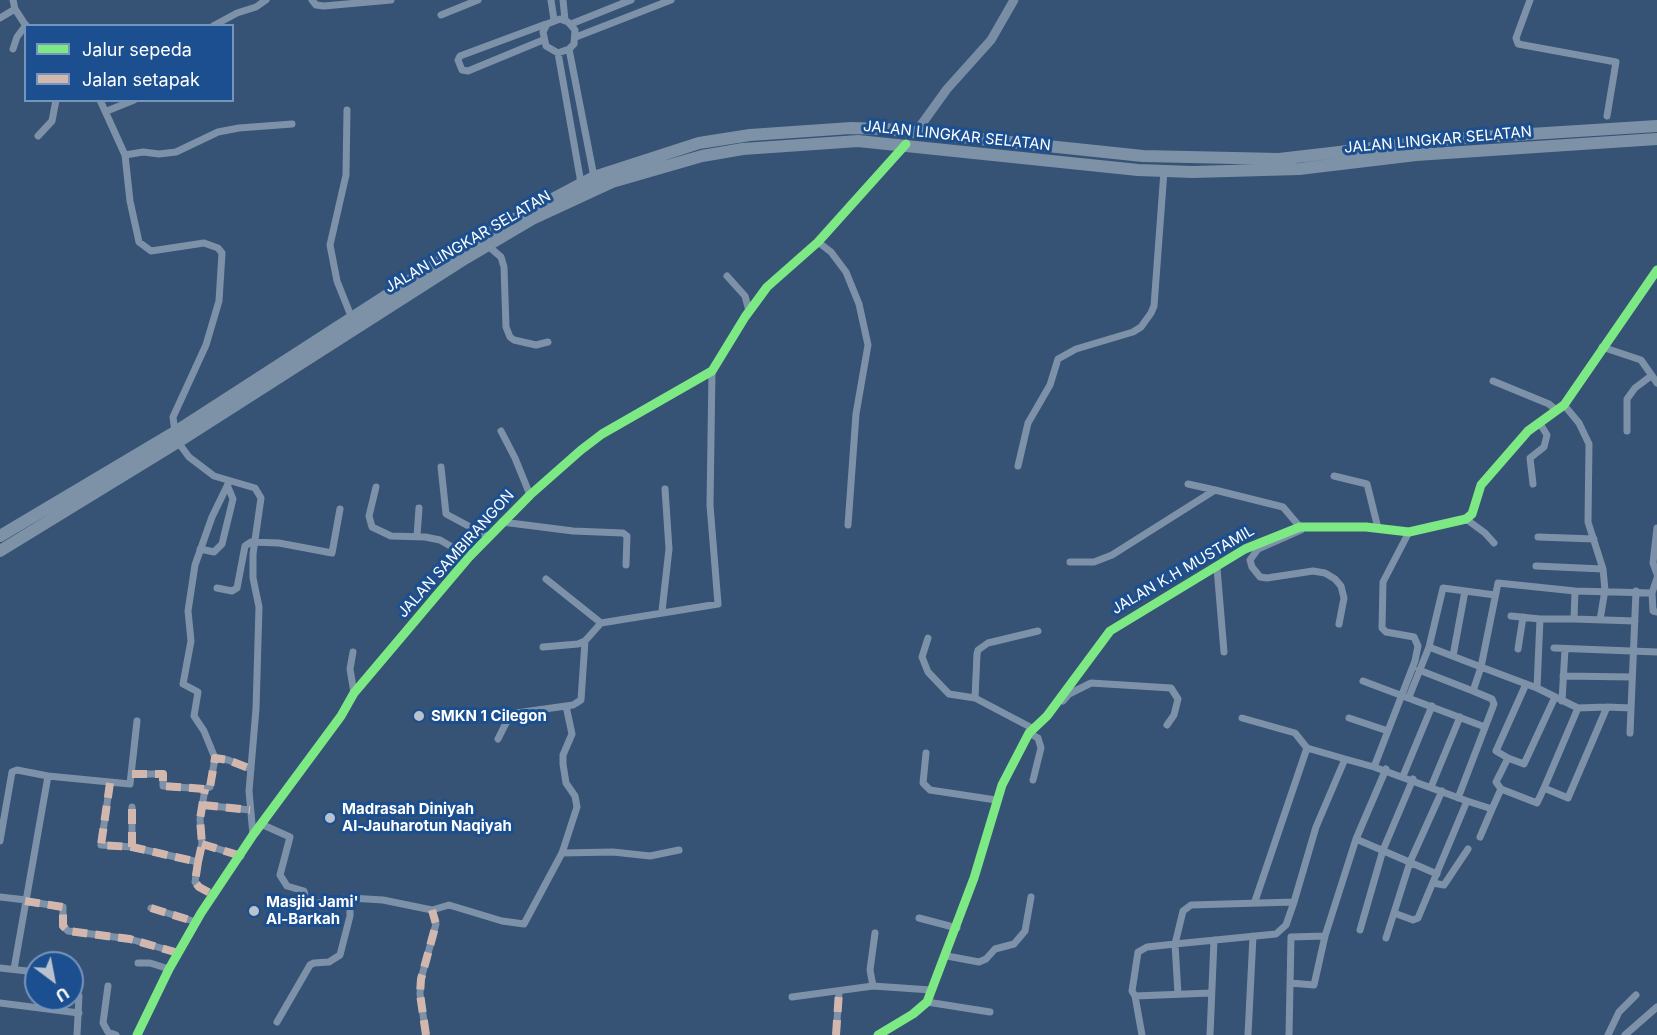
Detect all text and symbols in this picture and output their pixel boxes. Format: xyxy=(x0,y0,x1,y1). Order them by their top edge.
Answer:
legend xyxy=(24,24,234,102)
text: Jalur sepeda xyxy=(82,39,192,60)
text: Jalan setapak xyxy=(82,69,200,90)
street label: JALAN LINGKAR SELATAN xyxy=(862,117,1052,155)
street label: JALAN LINGKAR SELATAN xyxy=(1343,123,1533,157)
street label: JALAN LINGKAR SELATAN xyxy=(382,187,554,297)
street label: JALAN SAMBIRANGON xyxy=(394,486,518,622)
street label: JALAN K.H MUSTAMIL xyxy=(1108,522,1258,618)
place label: SMKN 1 Cilegon xyxy=(431,707,547,725)
marker: SMKN 1 Cilegon xyxy=(412,709,426,723)
place label: Madrasah Diniyah Al-Jauharotun Naqiyah xyxy=(342,800,512,835)
marker: Madrasah Diniyah Al-Jauharotun Naqiyah xyxy=(323,811,337,825)
place label: Masjid Jami' Al-Barkah xyxy=(266,893,359,928)
marker: Masjid Jami' Al-Barkah xyxy=(247,904,261,918)
north arrow xyxy=(24,951,84,1011)
text: U xyxy=(52,983,73,1006)

